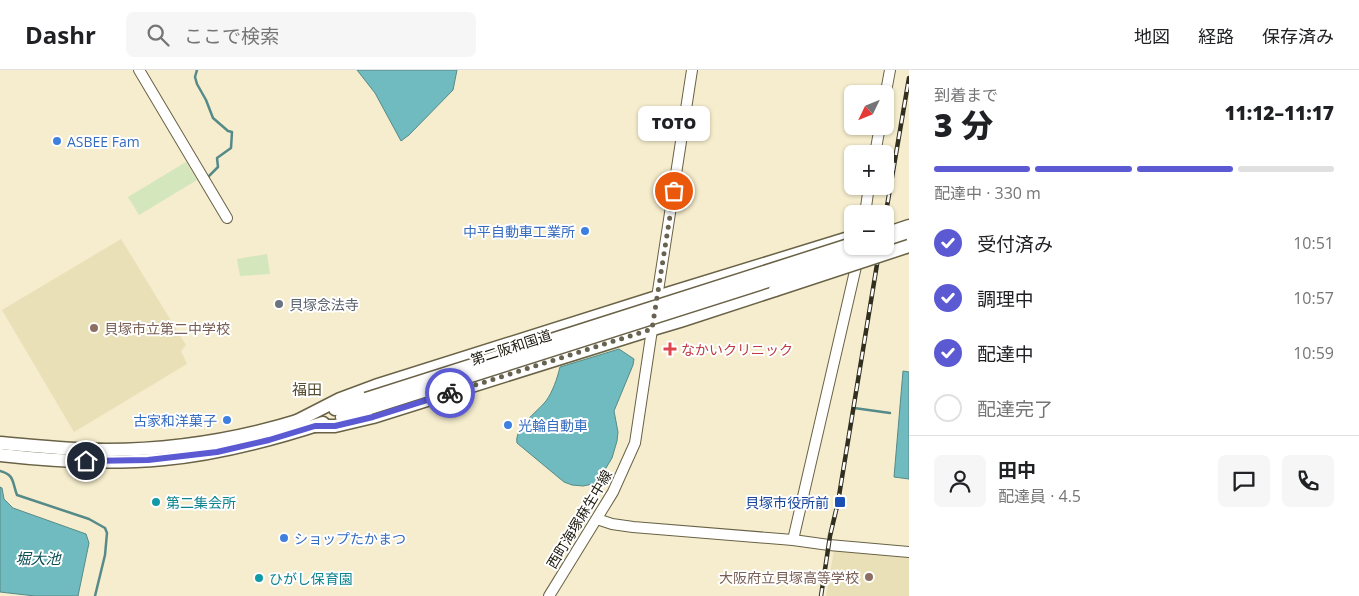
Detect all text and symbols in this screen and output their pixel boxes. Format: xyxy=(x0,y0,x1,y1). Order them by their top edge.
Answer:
search box xyxy=(126,12,476,57)
text: Dashr xyxy=(25,18,96,51)
icon: search xyxy=(144,21,172,49)
text: ここで検索 xyxy=(184,23,279,49)
text: 地図 xyxy=(1134,24,1170,48)
text: 経路 xyxy=(1198,24,1234,48)
text: 保存済み xyxy=(1262,24,1334,48)
text: 到着まで xyxy=(934,84,998,106)
north arrow xyxy=(844,85,894,135)
map controls xyxy=(844,85,894,255)
text: 11:12–11:17 xyxy=(1224,100,1334,126)
text: 3 分 xyxy=(934,103,993,146)
callout: TOTO xyxy=(638,106,710,141)
text: TOTO xyxy=(652,112,696,134)
place label: ASBEE Fam xyxy=(67,132,140,151)
marker: ASBEE Fam xyxy=(51,135,63,147)
button: + xyxy=(844,145,894,195)
pin xyxy=(653,170,695,212)
icon: bag xyxy=(660,177,688,205)
text: 配達中 · 330 m xyxy=(934,182,1041,204)
button: − xyxy=(844,205,894,255)
place label: 中平自動車工業所 xyxy=(463,222,575,241)
marker: 中平自動車工業所 xyxy=(579,225,591,237)
icon: check xyxy=(934,229,962,257)
text: 受付済み xyxy=(977,231,1053,257)
text: 10:51 xyxy=(1293,232,1334,254)
icon: check xyxy=(934,284,962,312)
text: 調理中 xyxy=(977,286,1034,312)
text: 10:57 xyxy=(1293,287,1334,309)
place label: 貝塚念法寺 xyxy=(289,295,359,314)
marker: 貝塚念法寺 xyxy=(273,298,285,310)
place label: 貝塚市立第二中学校 xyxy=(104,319,230,338)
marker: 貝塚市立第二中学校 xyxy=(88,322,100,334)
street label: 第二阪和国道 xyxy=(468,325,554,369)
icon: check xyxy=(934,339,962,367)
place label: なかいクリニック xyxy=(681,340,793,359)
text: 配達中 xyxy=(977,341,1034,367)
marker: なかいクリニック xyxy=(663,342,677,356)
text: 10:59 xyxy=(1293,342,1334,364)
courier xyxy=(425,368,475,418)
district label: 福田 xyxy=(292,379,322,399)
icon: bike xyxy=(436,379,464,407)
text: 配達完了 xyxy=(977,396,1053,422)
place label: 古家和洋菓子 xyxy=(133,411,217,430)
marker: 古家和洋菓子 xyxy=(221,414,233,426)
place label: 光輪自動車 xyxy=(518,416,588,435)
marker: 光輪自動車 xyxy=(502,419,514,431)
pin xyxy=(65,440,107,482)
icon: home xyxy=(72,447,100,475)
button: person xyxy=(934,455,986,507)
button: chat xyxy=(1218,455,1270,507)
button: phone xyxy=(1282,455,1334,507)
text: 田中 xyxy=(998,457,1036,483)
street label: 西町海塚麻生中線 xyxy=(542,466,616,572)
text: 配達員 · 4.5 xyxy=(998,485,1081,507)
place label: 第二集会所 xyxy=(166,493,236,512)
place label: 貝塚市役所前 xyxy=(745,493,829,512)
marker: 貝塚市役所前 xyxy=(833,495,847,509)
marker: 第二集会所 xyxy=(150,496,162,508)
place label: ショップたかまつ xyxy=(294,529,406,548)
marker: ショップたかまつ xyxy=(278,532,290,544)
water label: 堀大池 xyxy=(15,548,62,568)
place label: 大阪府立貝塚高等学校 xyxy=(719,568,859,587)
place label: ひがし保育園 xyxy=(269,569,353,588)
marker: 大阪府立貝塚高等学校 xyxy=(863,571,875,583)
marker: ひがし保育園 xyxy=(253,572,265,584)

